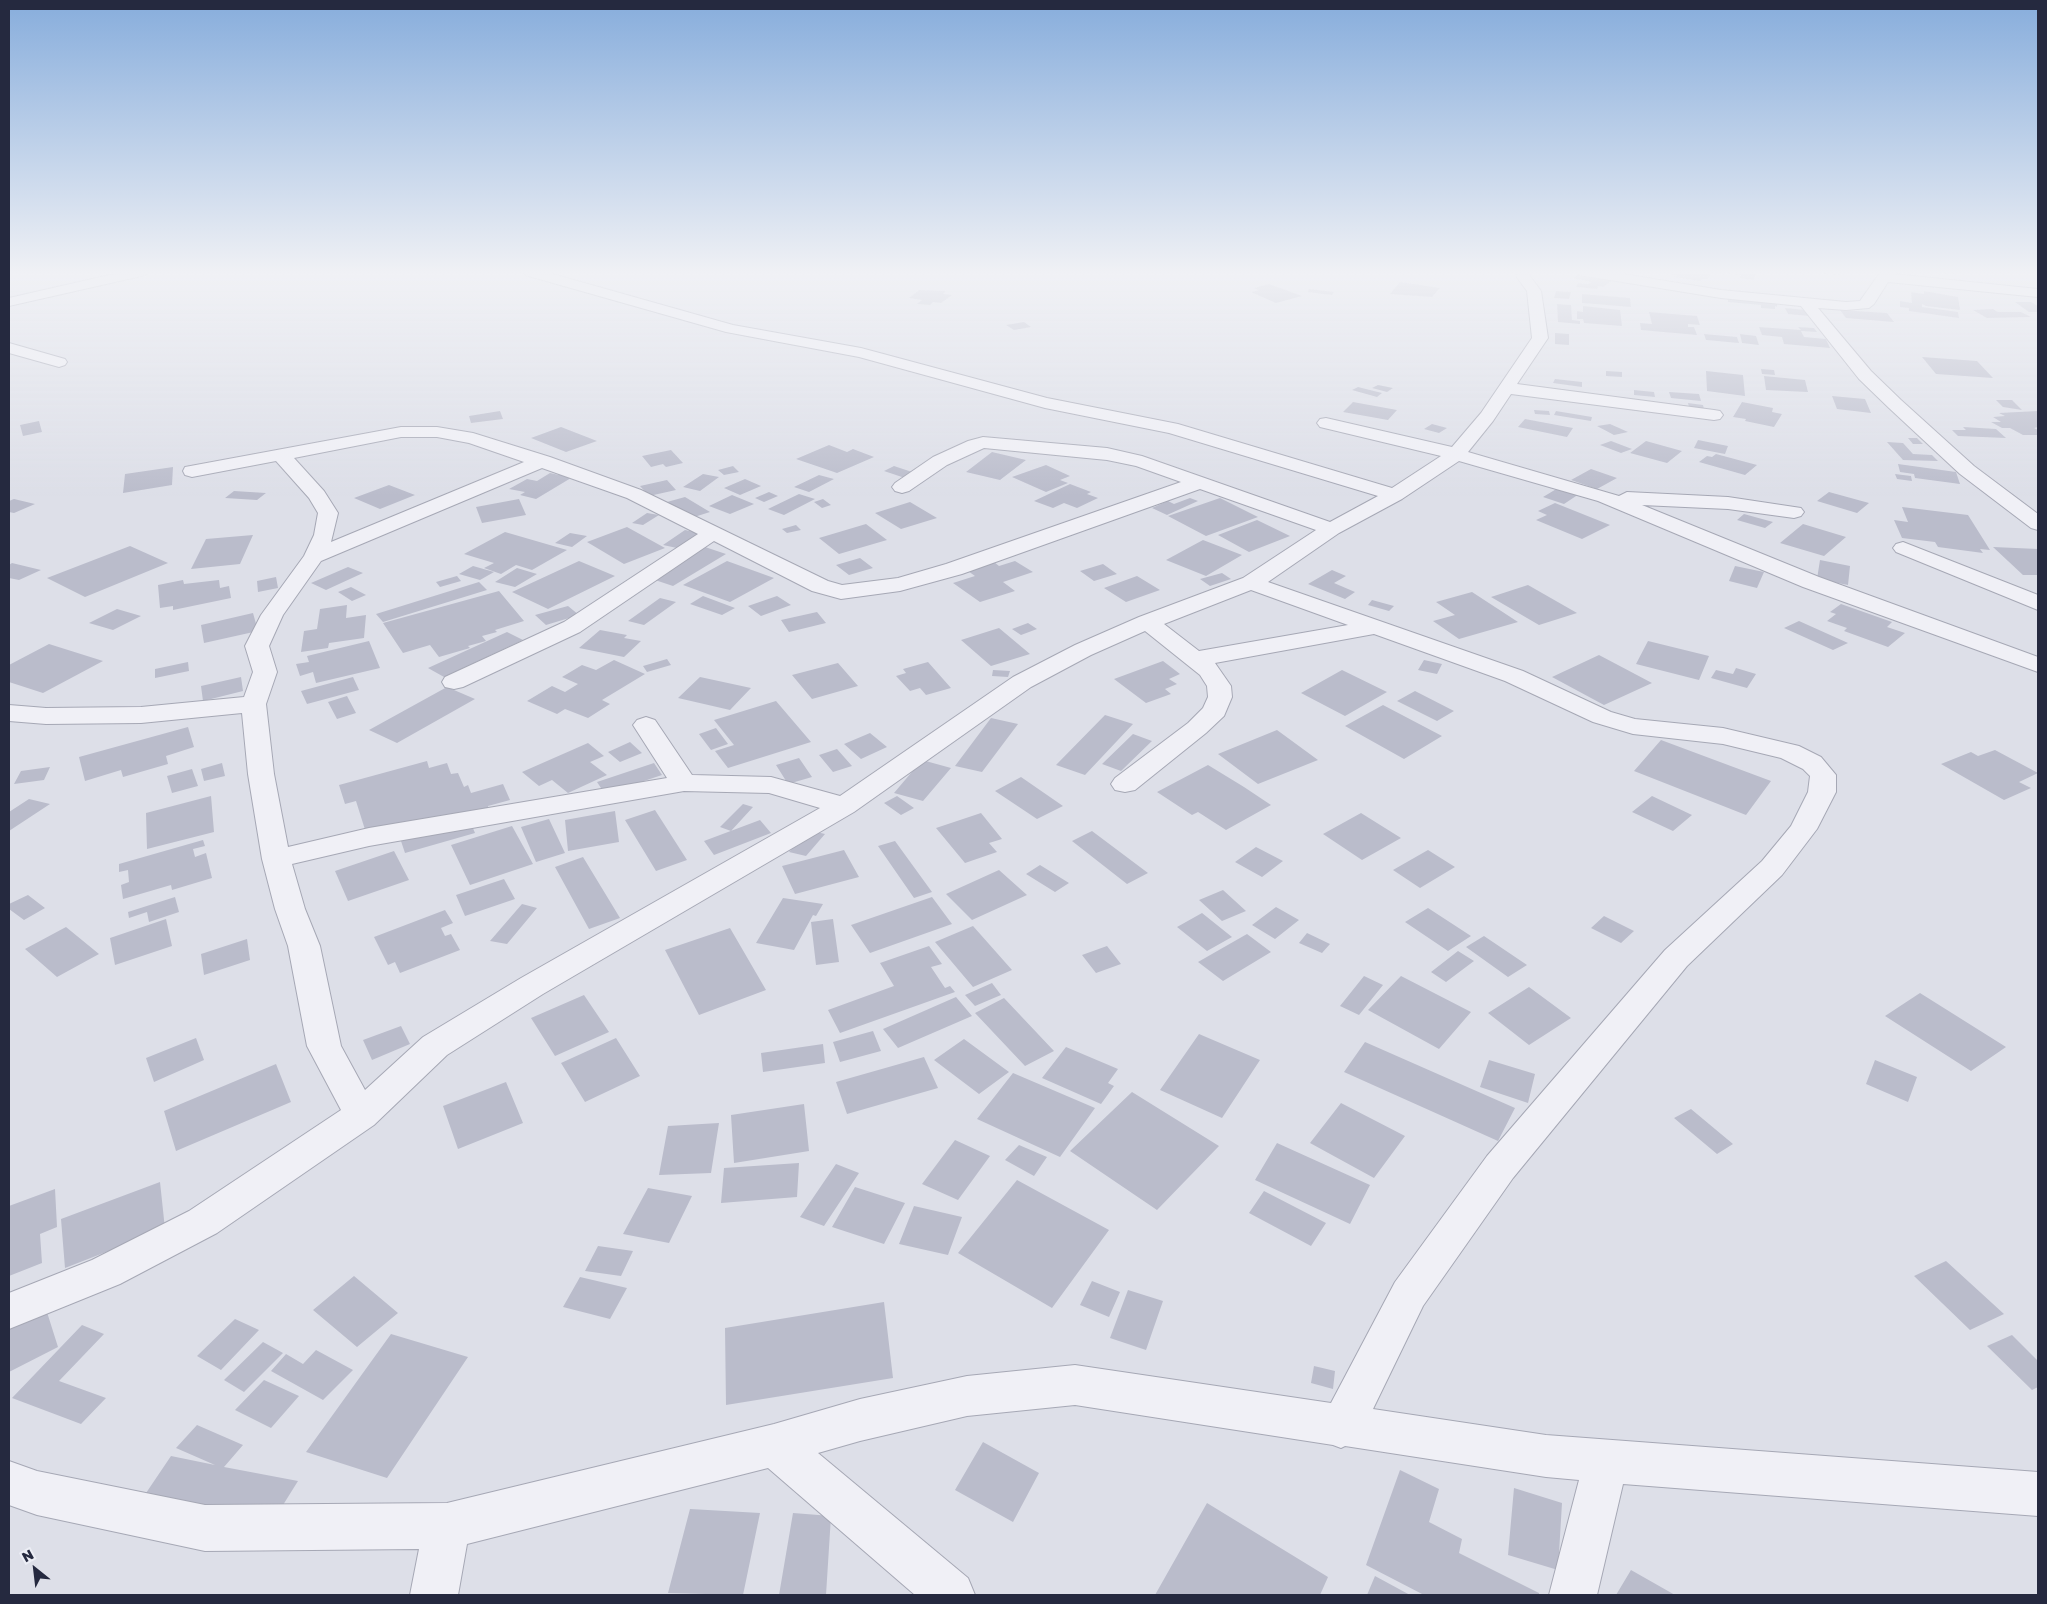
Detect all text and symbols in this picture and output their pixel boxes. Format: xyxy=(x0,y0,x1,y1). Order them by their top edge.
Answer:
north arrow xyxy=(10,1544,60,1594)
text: N xyxy=(19,1545,36,1565)

